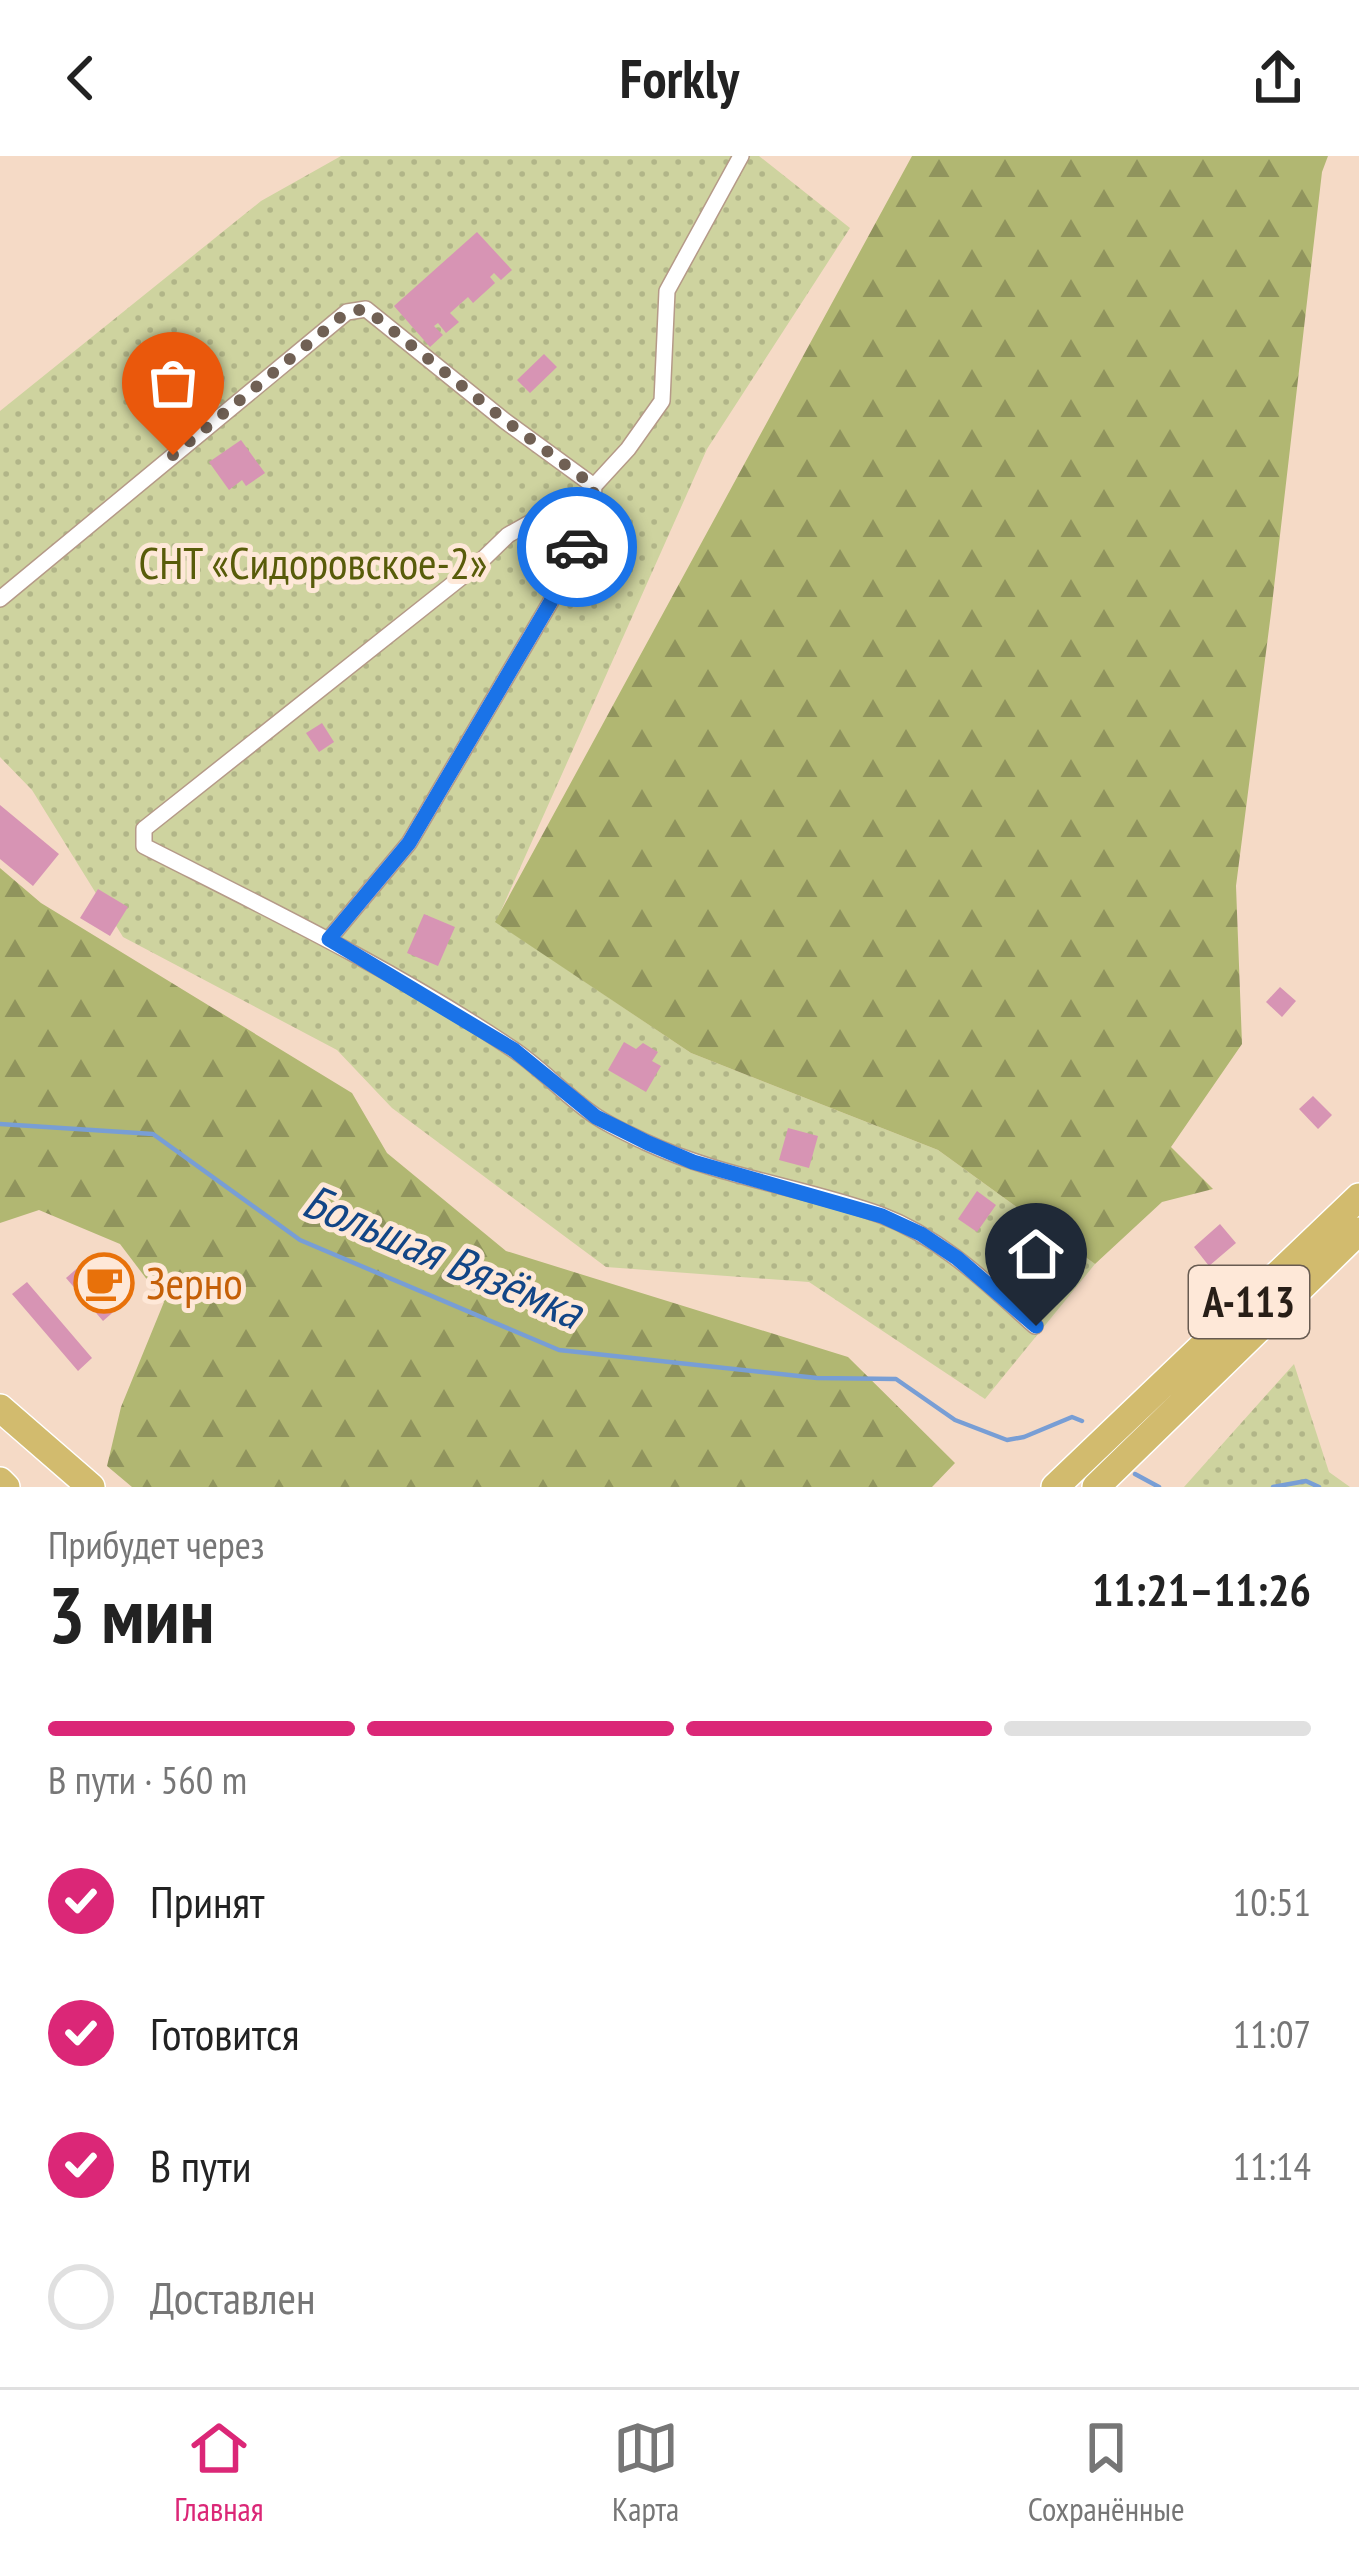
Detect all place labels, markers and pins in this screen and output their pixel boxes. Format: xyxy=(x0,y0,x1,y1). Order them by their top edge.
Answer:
pin xyxy=(122,332,224,455)
pin xyxy=(985,1203,1087,1326)
cafe icon: Зерно xyxy=(73,1252,135,1314)
place label: Зерно xyxy=(146,1253,243,1311)

